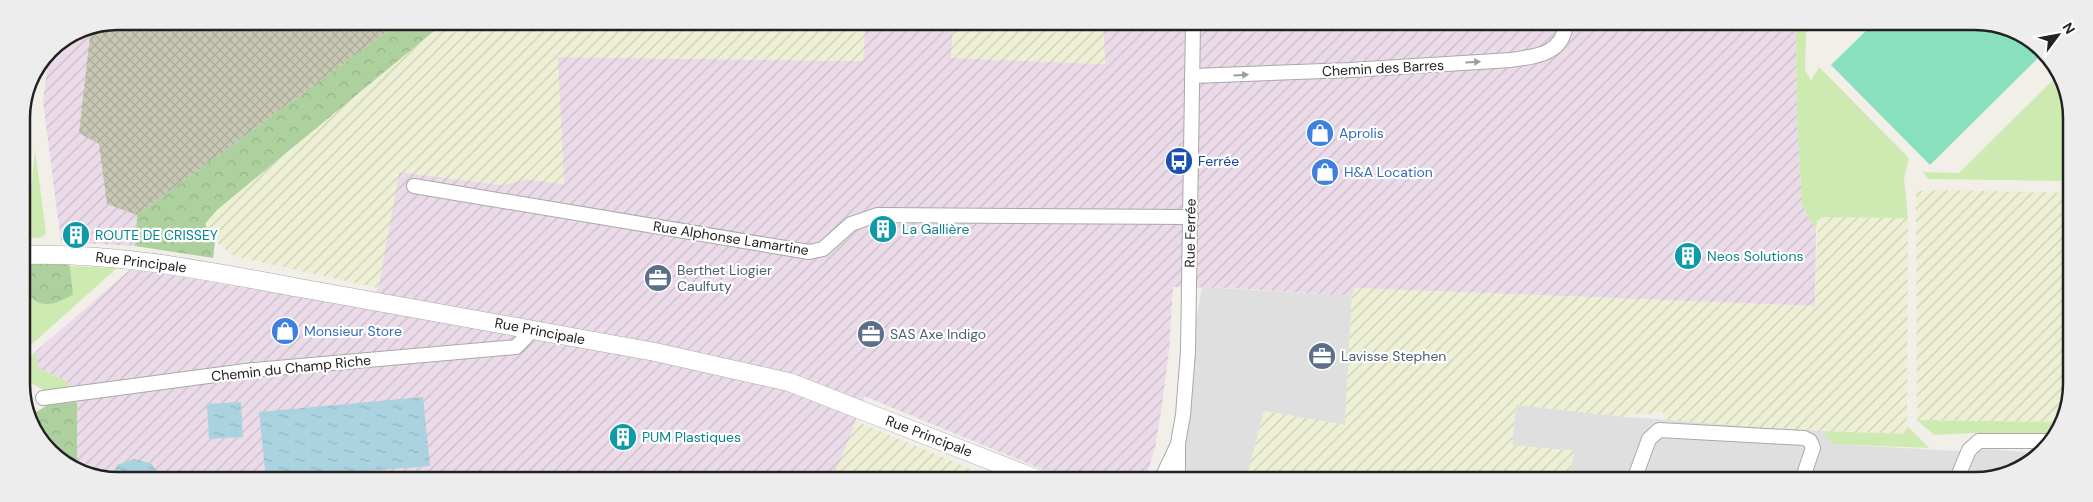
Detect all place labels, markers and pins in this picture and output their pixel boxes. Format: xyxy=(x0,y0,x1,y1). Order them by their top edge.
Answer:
shop icon: Aprolis xyxy=(1305,118,1335,148)
place label: Aprolis xyxy=(1339,124,1384,142)
bus stop icon: Ferrée xyxy=(1164,146,1194,176)
place label: Ferrée xyxy=(1198,152,1239,170)
shop icon: H&A Location xyxy=(1310,157,1340,187)
place label: H&A Location xyxy=(1344,163,1433,181)
building icon: La Gallière xyxy=(868,214,898,244)
building icon: ROUTE DE CRISSEY xyxy=(61,220,91,250)
place label: La Gallière xyxy=(902,220,969,238)
place label: ROUTE DE CRISSEY xyxy=(95,226,218,244)
building icon: Neos Solutions xyxy=(1673,241,1703,271)
place label: Neos Solutions xyxy=(1707,247,1803,265)
place label: Berthet Liogier Caulfuty xyxy=(677,261,772,295)
office icon: Berthet Liogier Caulfuty xyxy=(643,263,673,293)
shop icon: Monsieur Store xyxy=(270,316,300,346)
office icon: SAS Axe Indigo xyxy=(856,319,886,349)
place label: Monsieur Store xyxy=(304,322,402,340)
place label: SAS Axe Indigo xyxy=(890,325,986,343)
office icon: Lavisse Stephen xyxy=(1307,341,1337,371)
place label: Lavisse Stephen xyxy=(1341,347,1446,365)
building icon: PUM Plastiques xyxy=(608,422,638,452)
place label: PUM Plastiques xyxy=(642,428,741,446)

